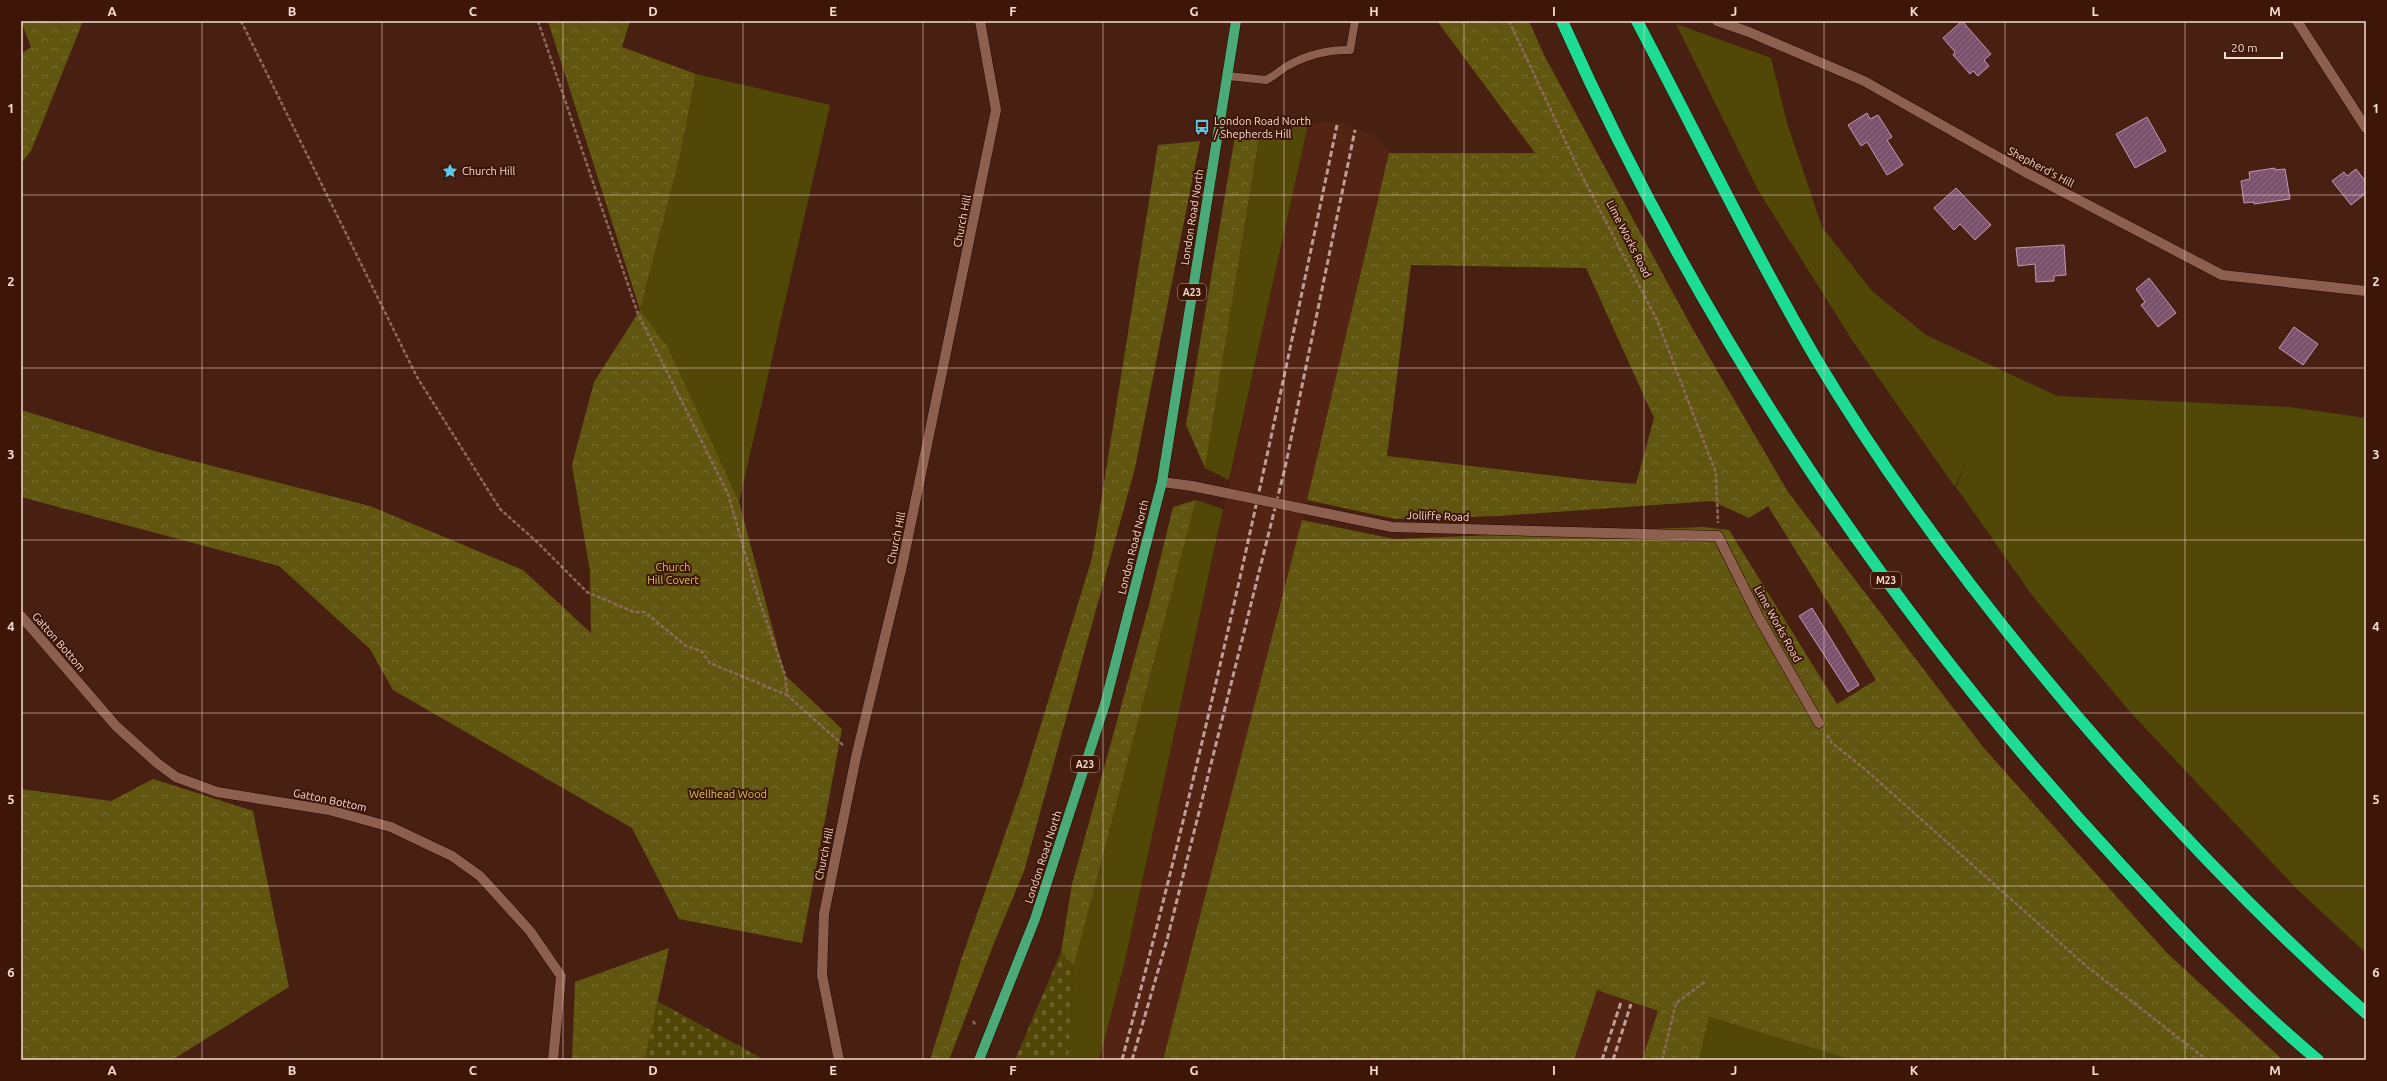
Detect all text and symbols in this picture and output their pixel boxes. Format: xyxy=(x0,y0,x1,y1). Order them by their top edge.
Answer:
text: A xyxy=(107,4,117,18)
text: B xyxy=(288,4,297,18)
text: C xyxy=(469,4,478,18)
text: D xyxy=(648,4,658,18)
text: E xyxy=(829,4,837,18)
text: F xyxy=(1009,4,1017,18)
text: G xyxy=(1190,4,1199,18)
text: H xyxy=(1369,4,1379,18)
text: I xyxy=(1552,4,1556,18)
text: J xyxy=(1731,4,1737,18)
text: K xyxy=(1910,4,1919,18)
text: L xyxy=(2091,4,2099,18)
text: M xyxy=(2269,4,2281,18)
scale bar xyxy=(2225,34,2282,60)
text: 20 m xyxy=(2231,41,2258,54)
text: 1 xyxy=(7,101,15,115)
text: 1 xyxy=(2372,101,2380,115)
place label: London Road North / Shepherds Hill xyxy=(1213,115,1311,140)
bus stop icon: London Road North / Shepherds Hill xyxy=(1193,118,1211,136)
street label: Shepherd's Hill xyxy=(2006,144,2076,190)
place icon: Church Hill xyxy=(441,162,459,180)
place label: Church Hill xyxy=(462,165,516,177)
street label: London Road North xyxy=(1178,168,1206,266)
street label: Church Hill xyxy=(951,193,973,248)
street label: Lime Works Road xyxy=(1604,198,1654,280)
text: 2 xyxy=(7,274,15,288)
text: 2 xyxy=(2372,274,2380,288)
road number: A23 xyxy=(1178,284,1206,300)
text: 3 xyxy=(7,447,15,461)
text: 3 xyxy=(2372,447,2380,461)
street label: London Road North xyxy=(1115,499,1151,595)
street label: Jolliffe Road xyxy=(1407,509,1469,523)
street label: Church Hill xyxy=(885,510,907,565)
park label: Church Hill Covert xyxy=(647,561,700,586)
road number: M23 xyxy=(1871,572,1901,588)
street label: Lime Works Road xyxy=(1752,584,1804,664)
street label: Gatton Bottom xyxy=(30,610,88,674)
text: 4 xyxy=(7,619,15,633)
text: 4 xyxy=(2372,619,2380,633)
road number: A23 xyxy=(1071,756,1099,772)
street label: Gatton Bottom xyxy=(292,786,368,814)
park label: Wellhead Wood xyxy=(689,788,767,800)
text: 5 xyxy=(7,792,15,806)
text: 5 xyxy=(2372,792,2380,806)
street label: London Road North xyxy=(1022,809,1064,905)
street label: Church Hill xyxy=(813,826,835,881)
text: 6 xyxy=(7,965,15,979)
text: 6 xyxy=(2372,965,2380,979)
text: A xyxy=(107,1063,117,1077)
text: B xyxy=(288,1063,297,1077)
text: C xyxy=(469,1063,478,1077)
text: D xyxy=(648,1063,658,1077)
text: E xyxy=(829,1063,837,1077)
text: F xyxy=(1009,1063,1017,1077)
text: G xyxy=(1190,1063,1199,1077)
text: H xyxy=(1369,1063,1379,1077)
text: I xyxy=(1552,1063,1556,1077)
text: J xyxy=(1731,1063,1737,1077)
text: K xyxy=(1910,1063,1919,1077)
text: L xyxy=(2091,1063,2099,1077)
text: M xyxy=(2269,1063,2281,1077)

